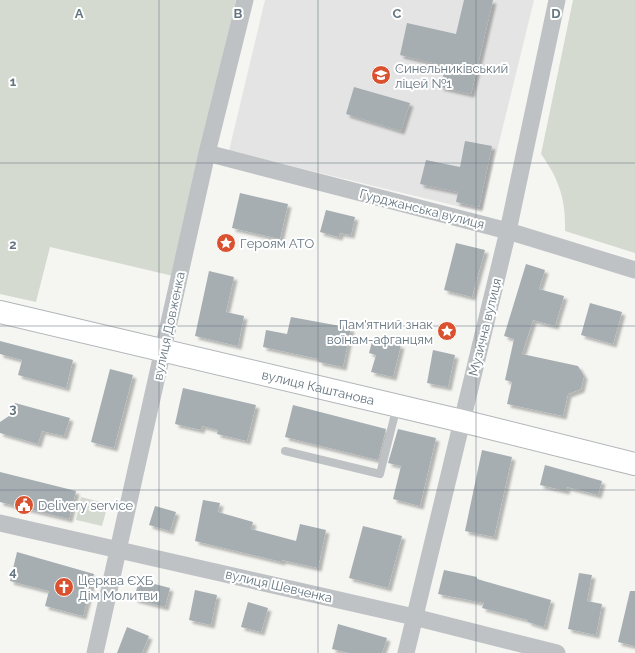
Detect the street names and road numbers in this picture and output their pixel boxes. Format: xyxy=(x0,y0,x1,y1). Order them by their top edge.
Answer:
street label: Гурджанська вулиця xyxy=(358,186,486,232)
street label: вулиця Довженка xyxy=(150,270,188,382)
street label: Музична вулиця xyxy=(466,277,504,377)
street label: вулиця Каштанова xyxy=(261,367,376,408)
street label: вулиця Шевченка xyxy=(224,566,334,606)

